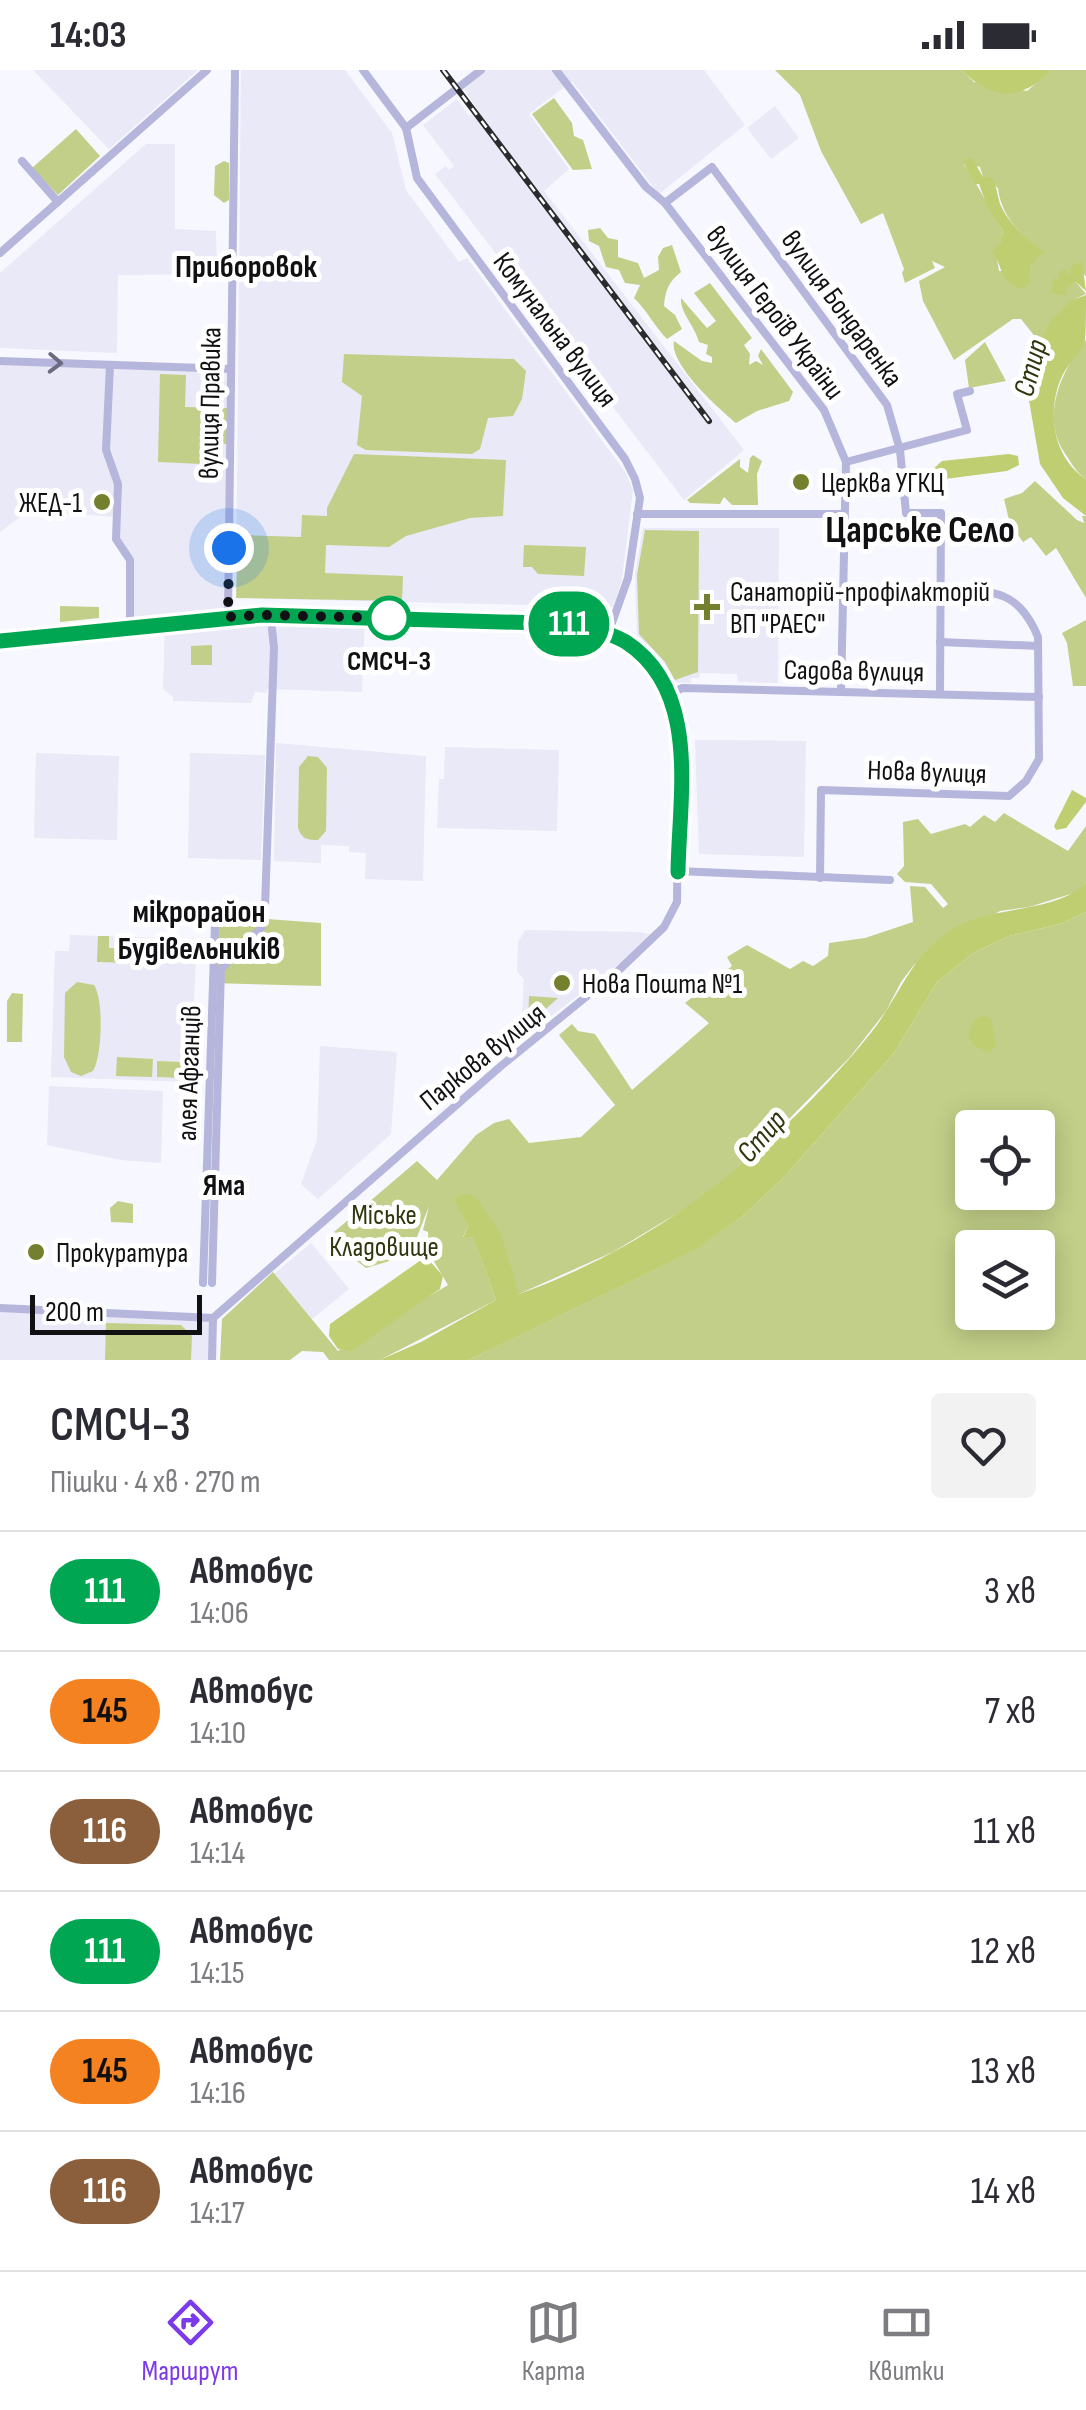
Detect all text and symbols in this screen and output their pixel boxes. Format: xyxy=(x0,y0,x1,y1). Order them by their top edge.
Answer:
text: 14:03 xyxy=(50,13,127,58)
street label: вулиця Героїв України xyxy=(699,220,851,406)
street label: вулиця Бондаренка xyxy=(774,224,909,393)
street label: Комунальна вулиця xyxy=(486,246,624,414)
district label: Приборовок xyxy=(175,248,317,287)
street label: вулиця Правика xyxy=(193,327,228,479)
water label: Стир xyxy=(1006,336,1056,401)
one-way arrow xyxy=(48,352,64,373)
place label: Церква УГКЦ xyxy=(821,467,944,500)
marker: Церква УГКЦ xyxy=(790,471,812,493)
place label: ЖЕД-1 xyxy=(19,487,82,520)
marker: ЖЕД-1 xyxy=(91,491,113,513)
district label: Царське Село xyxy=(825,508,1015,553)
your location xyxy=(204,523,254,573)
place label: Санаторій-профілакторій ВП "РАЕС" xyxy=(730,576,990,641)
line badge: 111 xyxy=(512,592,626,656)
marker: Санаторій-профілакторій ВП "РАЕС" xyxy=(694,594,720,620)
marker: СМСЧ-3 xyxy=(368,597,410,639)
text: 111 xyxy=(548,603,590,646)
place label: СМСЧ-3 xyxy=(347,645,431,678)
street label: Садова вулиця xyxy=(783,654,924,689)
street label: Нова вулиця xyxy=(867,754,987,791)
district label: мікрорайон Будівельників xyxy=(118,893,280,969)
place label: Нова Пошта №1 xyxy=(582,968,743,1001)
marker: Нова Пошта №1 xyxy=(551,972,573,994)
street label: Паркова вулиця xyxy=(414,997,552,1118)
street label: алея Афганців xyxy=(171,1005,208,1141)
water label: Стир xyxy=(729,1103,794,1170)
map controls xyxy=(955,1110,1055,1330)
button: locate xyxy=(955,1110,1055,1210)
district label: Яма xyxy=(203,1168,245,1204)
park label: Міське Кладовище xyxy=(329,1199,439,1264)
button: layers xyxy=(955,1230,1055,1330)
place label: Прокуратура xyxy=(56,1237,188,1270)
marker: Прокуратура xyxy=(25,1241,47,1263)
scale bar xyxy=(30,1290,202,1334)
text: 200 m xyxy=(45,1296,104,1329)
button: heart xyxy=(931,1393,1036,1498)
text: СМСЧ-3 xyxy=(50,1397,191,1454)
text: Пішки · 4 хв · 270 m xyxy=(50,1463,261,1502)
text: Автобус xyxy=(190,1549,314,1594)
text: 3 хв xyxy=(984,1569,1036,1614)
text: 111 xyxy=(84,1570,126,1613)
text: 14:06 xyxy=(190,1594,249,1633)
text: Автобус xyxy=(190,1669,314,1714)
text: 7 хв xyxy=(985,1689,1036,1734)
text: 145 xyxy=(82,1690,128,1733)
text: 14:10 xyxy=(190,1714,246,1753)
text: Автобус xyxy=(190,1789,314,1834)
text: 11 хв xyxy=(973,1809,1036,1854)
text: 116 xyxy=(83,1810,127,1853)
text: 14:14 xyxy=(190,1834,245,1873)
text: Автобус xyxy=(190,1909,314,1954)
text: 12 хв xyxy=(971,1929,1036,1974)
text: 111 xyxy=(84,1930,126,1973)
text: 14:15 xyxy=(190,1954,245,1993)
text: Автобус xyxy=(190,2029,314,2074)
text: 13 хв xyxy=(971,2049,1036,2094)
text: 145 xyxy=(82,2050,128,2093)
text: 14:16 xyxy=(190,2074,246,2113)
text: Автобус xyxy=(190,2149,314,2194)
text: 14 хв xyxy=(971,2169,1036,2214)
text: 116 xyxy=(83,2170,127,2213)
text: 14:17 xyxy=(190,2194,245,2233)
tab: Маршрут xyxy=(142,2295,238,2388)
tab: Карта xyxy=(522,2295,585,2388)
tab: Квитки xyxy=(869,2295,944,2388)

